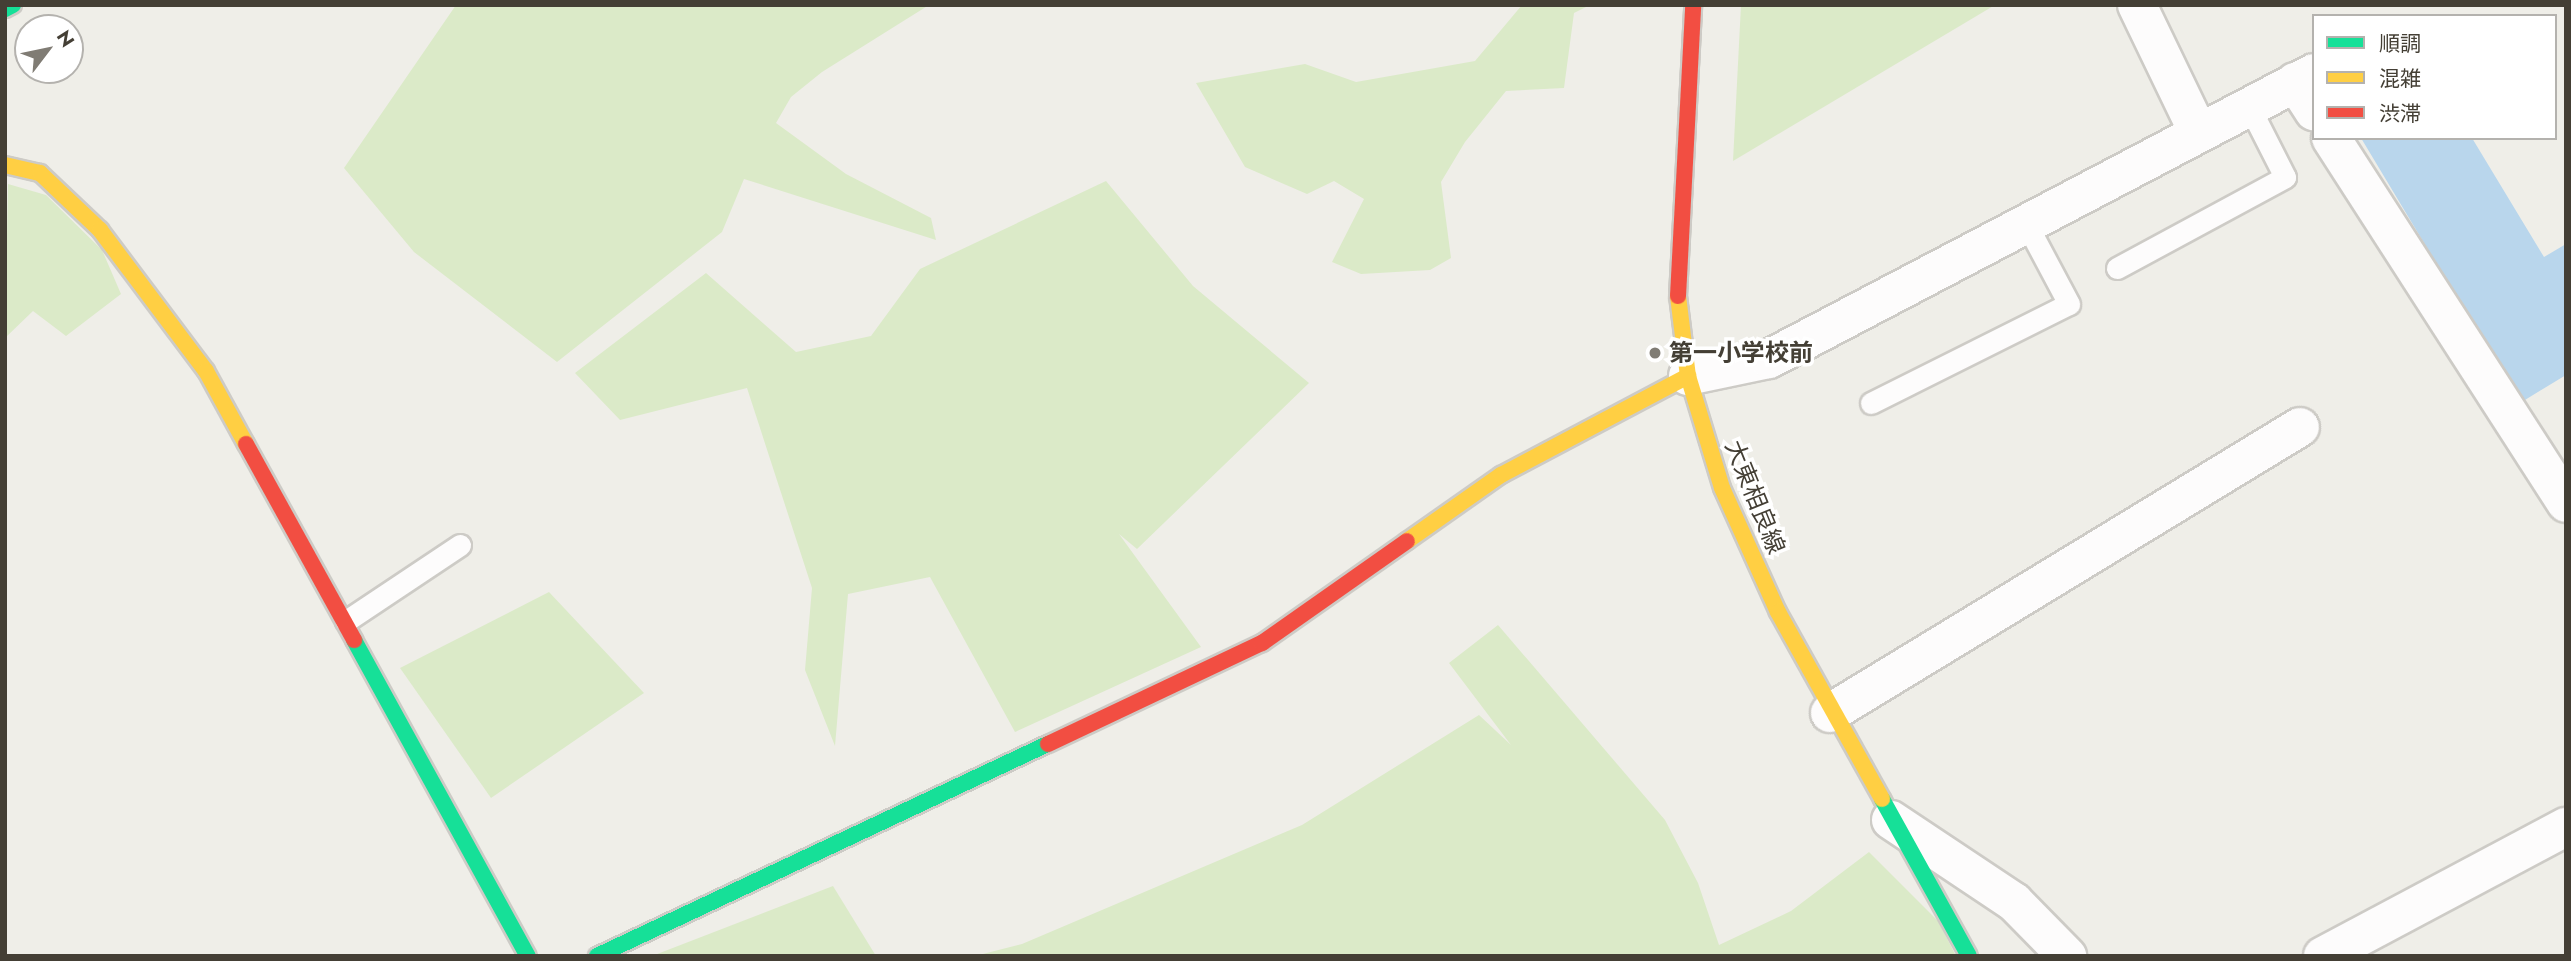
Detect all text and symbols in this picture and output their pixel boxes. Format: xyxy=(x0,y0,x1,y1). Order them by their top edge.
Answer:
north arrow xyxy=(14,14,84,84)
legend xyxy=(2312,14,2557,140)
text: N xyxy=(50,25,81,52)
text: 順調 xyxy=(2379,29,2421,59)
text: 混雑 xyxy=(2379,64,2421,94)
text: 渋滞 xyxy=(2379,99,2421,129)
place label: 第一小学校前 xyxy=(1669,339,1813,367)
marker: 第一小学校前 xyxy=(1647,345,1663,361)
street label: 大東相良線 xyxy=(1719,436,1791,558)

